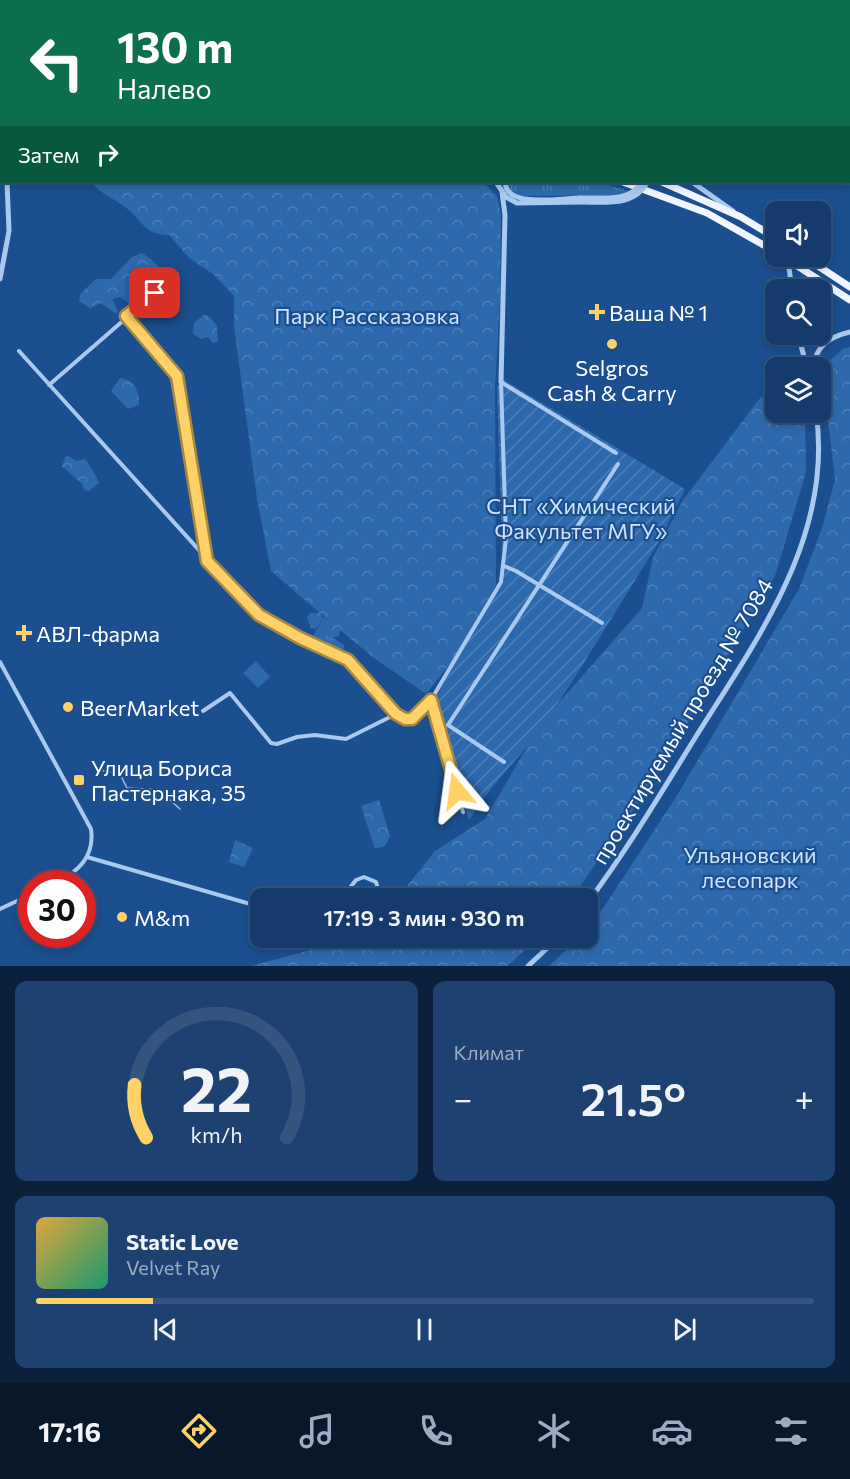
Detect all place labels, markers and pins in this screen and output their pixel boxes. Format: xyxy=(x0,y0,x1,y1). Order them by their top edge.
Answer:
pin xyxy=(129,267,180,318)
place label: Ваша № 1 xyxy=(609,299,708,326)
marker: Ваша № 1 xyxy=(590,305,604,319)
marker: Selgros Cash & Carry xyxy=(605,337,619,351)
place label: Selgros Cash & Carry xyxy=(547,354,677,406)
place label: АВЛ-фарма xyxy=(36,620,160,647)
marker: АВЛ-фарма xyxy=(17,626,31,640)
place label: BeerMarket xyxy=(80,694,199,721)
marker: BeerMarket xyxy=(61,700,75,714)
place label: Улица Бориса Пастернака, 35 xyxy=(91,754,246,806)
marker: Улица Бориса Пастернака, 35 xyxy=(72,773,86,787)
place label: M&m xyxy=(134,904,190,931)
marker: M&m xyxy=(115,910,129,924)

